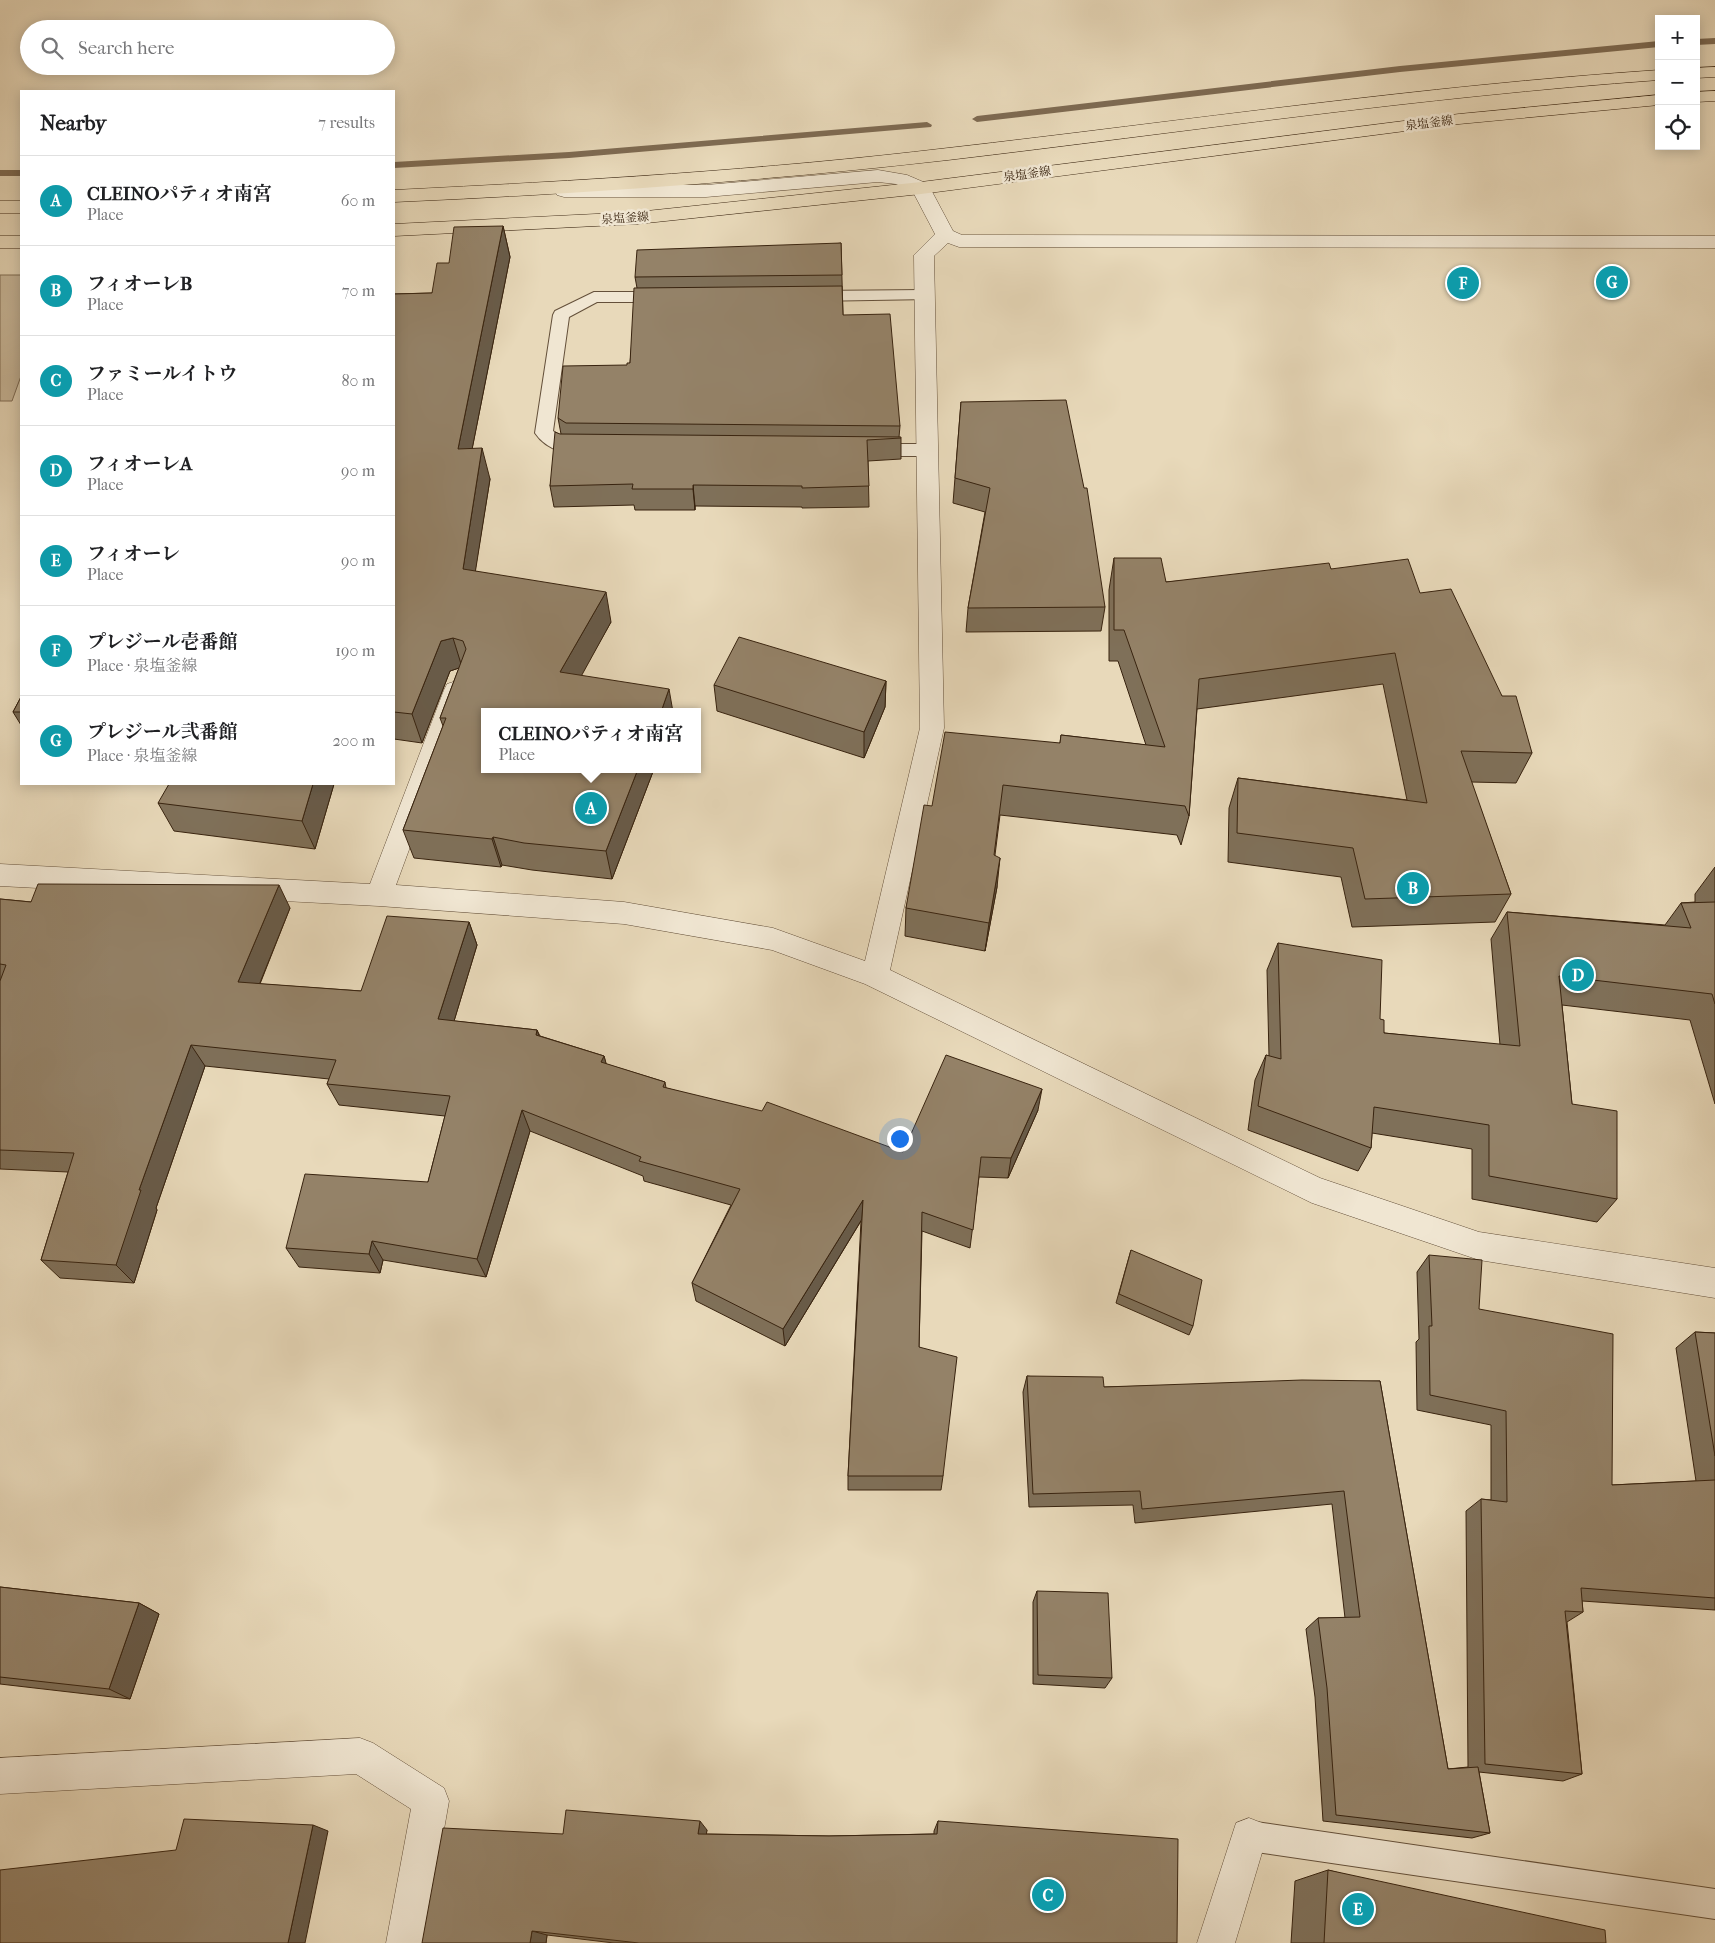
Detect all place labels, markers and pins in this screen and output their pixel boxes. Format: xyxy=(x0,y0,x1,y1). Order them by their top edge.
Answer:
pin: G xyxy=(1596,263,1628,301)
pin: F xyxy=(1447,264,1479,302)
pin: A xyxy=(575,789,607,827)
pin: B xyxy=(1397,869,1429,907)
pin: D xyxy=(1562,956,1594,994)
pin: C xyxy=(1032,1876,1064,1914)
pin: E xyxy=(1342,1890,1374,1928)

